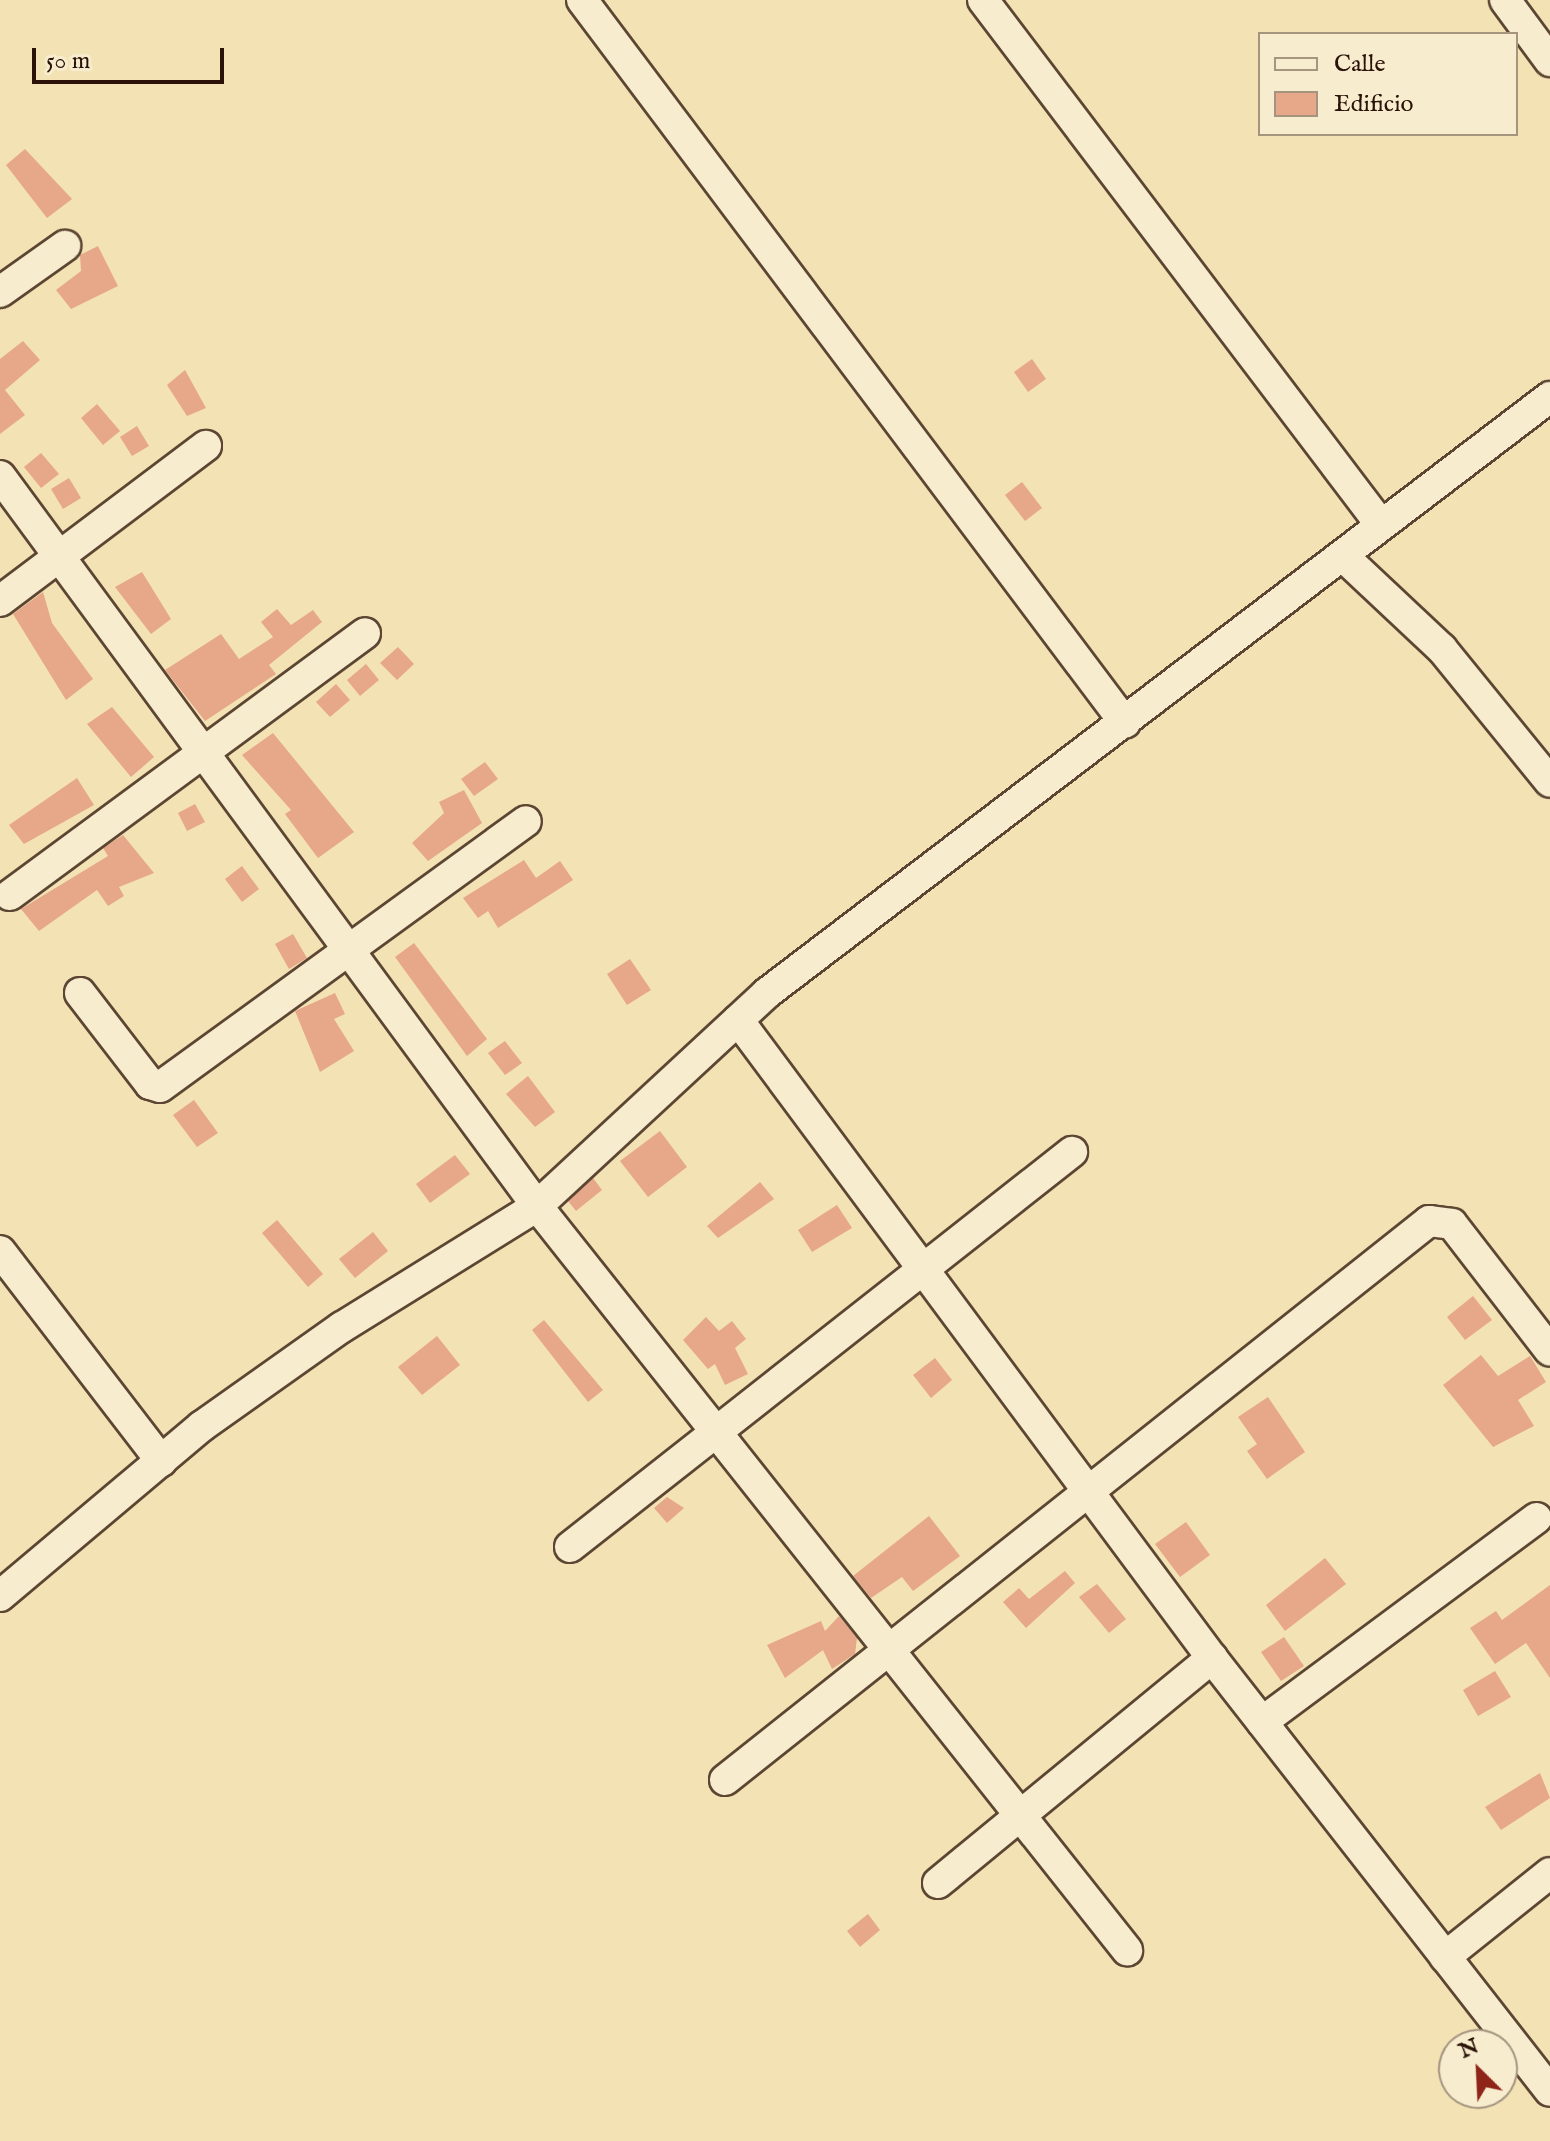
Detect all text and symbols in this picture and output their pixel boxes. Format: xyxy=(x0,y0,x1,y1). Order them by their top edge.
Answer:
scale bar xyxy=(36,32,228,82)
legend xyxy=(1258,32,1518,136)
text: 50 m xyxy=(46,46,90,77)
text: Calle xyxy=(1334,49,1386,80)
text: Edificio xyxy=(1334,89,1413,120)
north arrow xyxy=(1438,2029,1518,2109)
text: N xyxy=(1455,2032,1483,2066)

